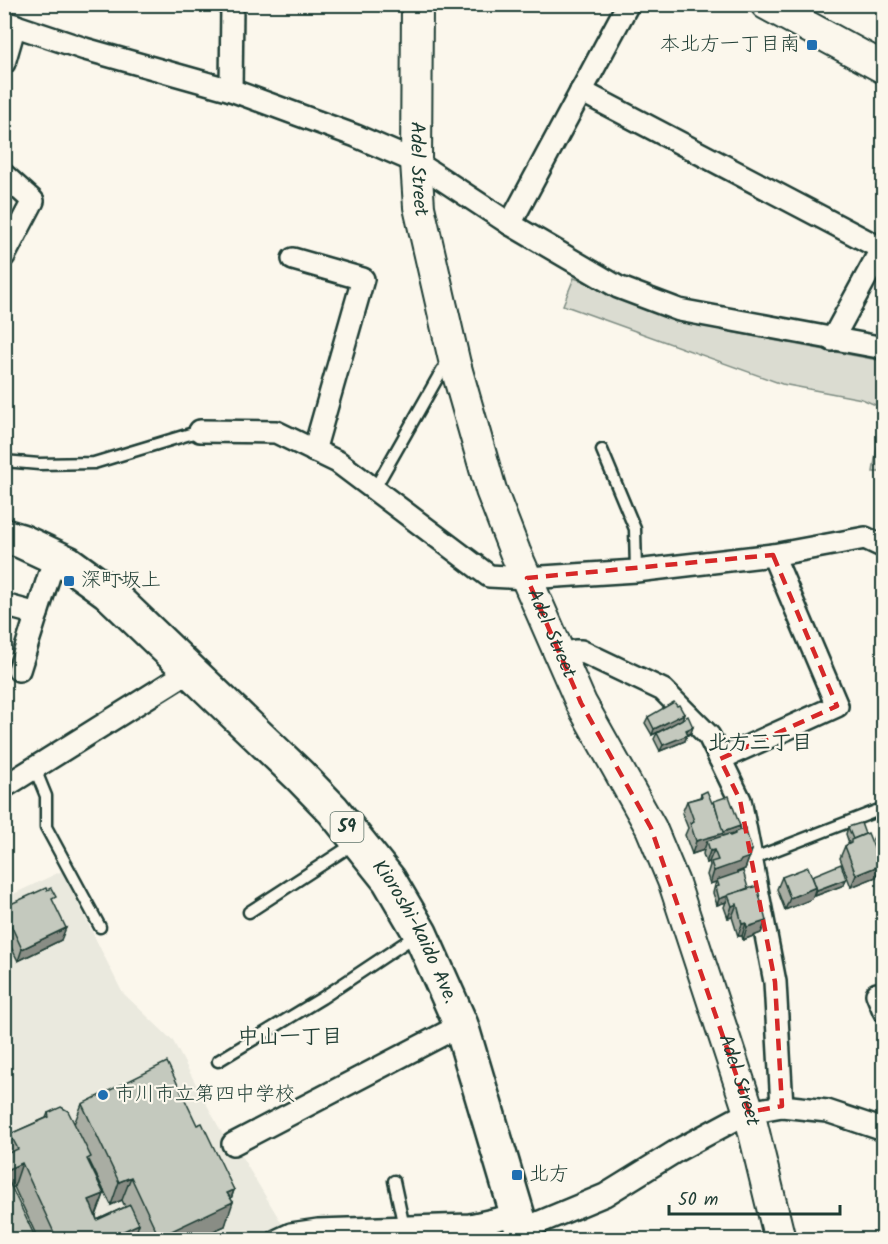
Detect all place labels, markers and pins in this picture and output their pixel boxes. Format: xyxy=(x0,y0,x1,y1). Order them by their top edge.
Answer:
place label: 本北方一丁目南 xyxy=(660,29,800,61)
marker: 本北方一丁目南 xyxy=(805,38,819,52)
place label: 深町坂上 xyxy=(81,565,161,597)
marker: 深町坂上 xyxy=(62,574,76,588)
place label: 市川市立第四中学校 xyxy=(115,1079,295,1111)
marker: 市川市立第四中学校 xyxy=(96,1088,110,1102)
place label: 北方 xyxy=(529,1159,569,1191)
marker: 北方 xyxy=(510,1168,524,1182)

